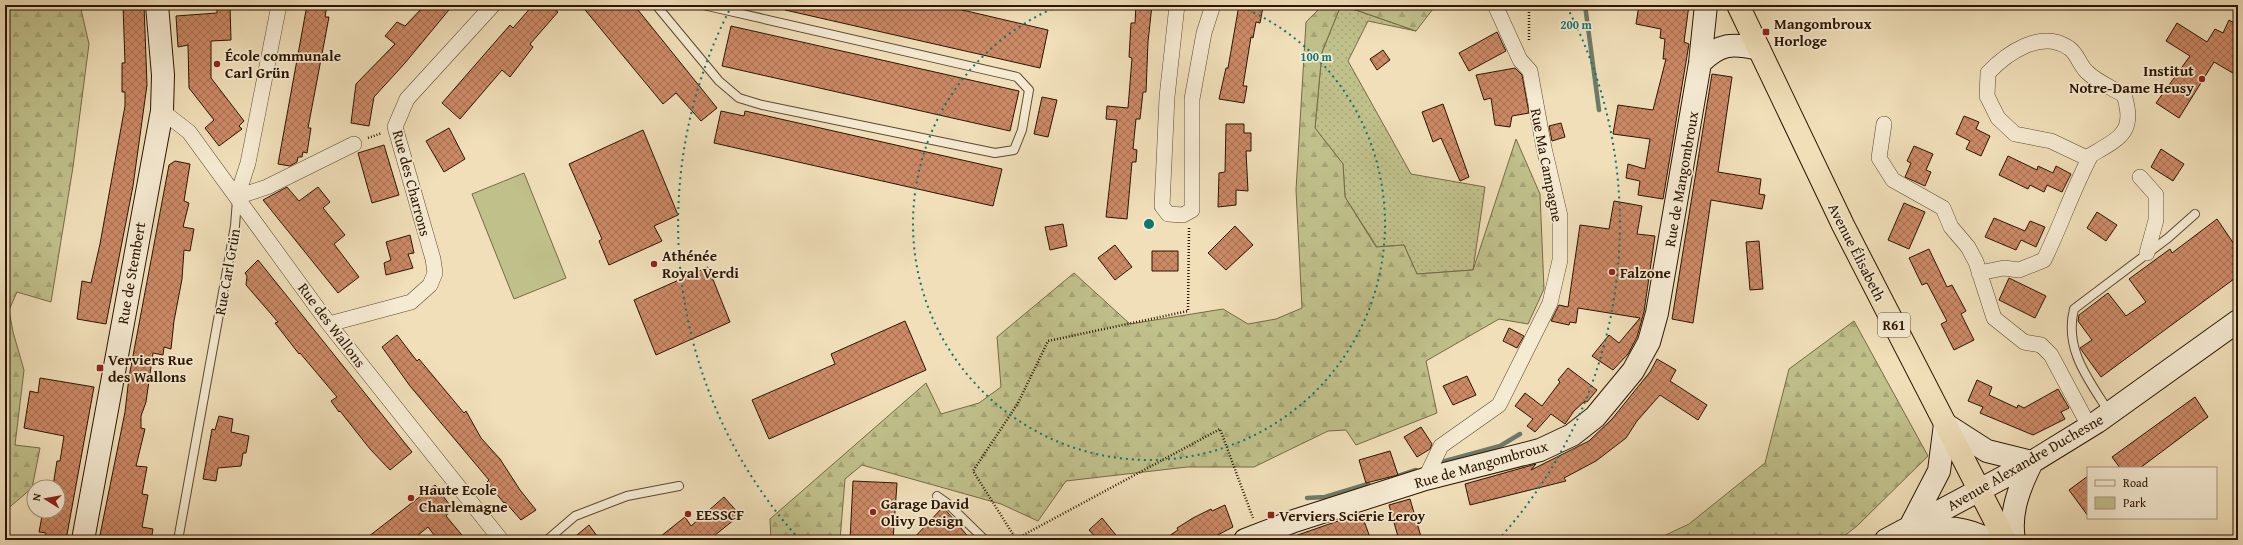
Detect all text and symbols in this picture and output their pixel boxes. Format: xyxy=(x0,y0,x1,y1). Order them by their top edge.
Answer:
place label: Mangombroux Horloge xyxy=(1774,13,1872,51)
text: 200 m xyxy=(1560,16,1593,33)
marker: Mangombroux Horloge xyxy=(1761,27,1771,37)
place label: École communale Carl Grün xyxy=(225,45,341,83)
text: 100 m xyxy=(1300,48,1333,65)
marker: École communale Carl Grün xyxy=(212,59,222,69)
place label: Institut Notre-Dame Heusy xyxy=(2069,60,2194,98)
marker: Institut Notre-Dame Heusy xyxy=(2197,74,2207,84)
street label: Rue Ma Campagne xyxy=(1526,106,1568,224)
street label: Rue de Mangombroux xyxy=(1659,109,1703,249)
street label: Rue des Charrons xyxy=(388,128,436,239)
street label: Avenue Élisabeth xyxy=(1823,200,1891,305)
centre of rings xyxy=(1142,217,1156,231)
street label: Rue de Stembert xyxy=(112,219,150,326)
street label: Rue Carl Grün xyxy=(209,226,245,317)
place label: Athénée Royal Verdi xyxy=(662,245,739,283)
marker: Athénée Royal Verdi xyxy=(649,259,659,269)
place label: Falzone xyxy=(1620,262,1671,283)
marker: Falzone xyxy=(1607,267,1617,277)
street label: Rue des Wallons xyxy=(293,278,371,372)
road number: R61 xyxy=(1878,313,1910,337)
place label: Verviers Rue des Wallons xyxy=(108,349,193,387)
marker: Verviers Rue des Wallons xyxy=(95,363,105,373)
street label: Avenue Alexandre Duchesne xyxy=(1943,409,2107,515)
street label: Rue de Mangombroux xyxy=(1412,435,1550,493)
legend xyxy=(2087,467,2217,519)
text: Road xyxy=(2123,474,2149,491)
north arrow xyxy=(26,479,66,519)
place label: Haute Ecole Charlemagne xyxy=(419,479,508,517)
text: N xyxy=(28,491,45,502)
marker: Haute Ecole Charlemagne xyxy=(406,493,416,503)
place label: Garage David Olivy Design xyxy=(881,493,969,531)
text: Park xyxy=(2123,494,2147,511)
place label: EESSCF xyxy=(696,504,744,525)
place label: Verviers Scierie Leroy xyxy=(1279,505,1426,526)
marker: Garage David Olivy Design xyxy=(868,507,878,517)
marker: EESSCF xyxy=(683,509,693,519)
marker: Verviers Scierie Leroy xyxy=(1266,510,1276,520)

